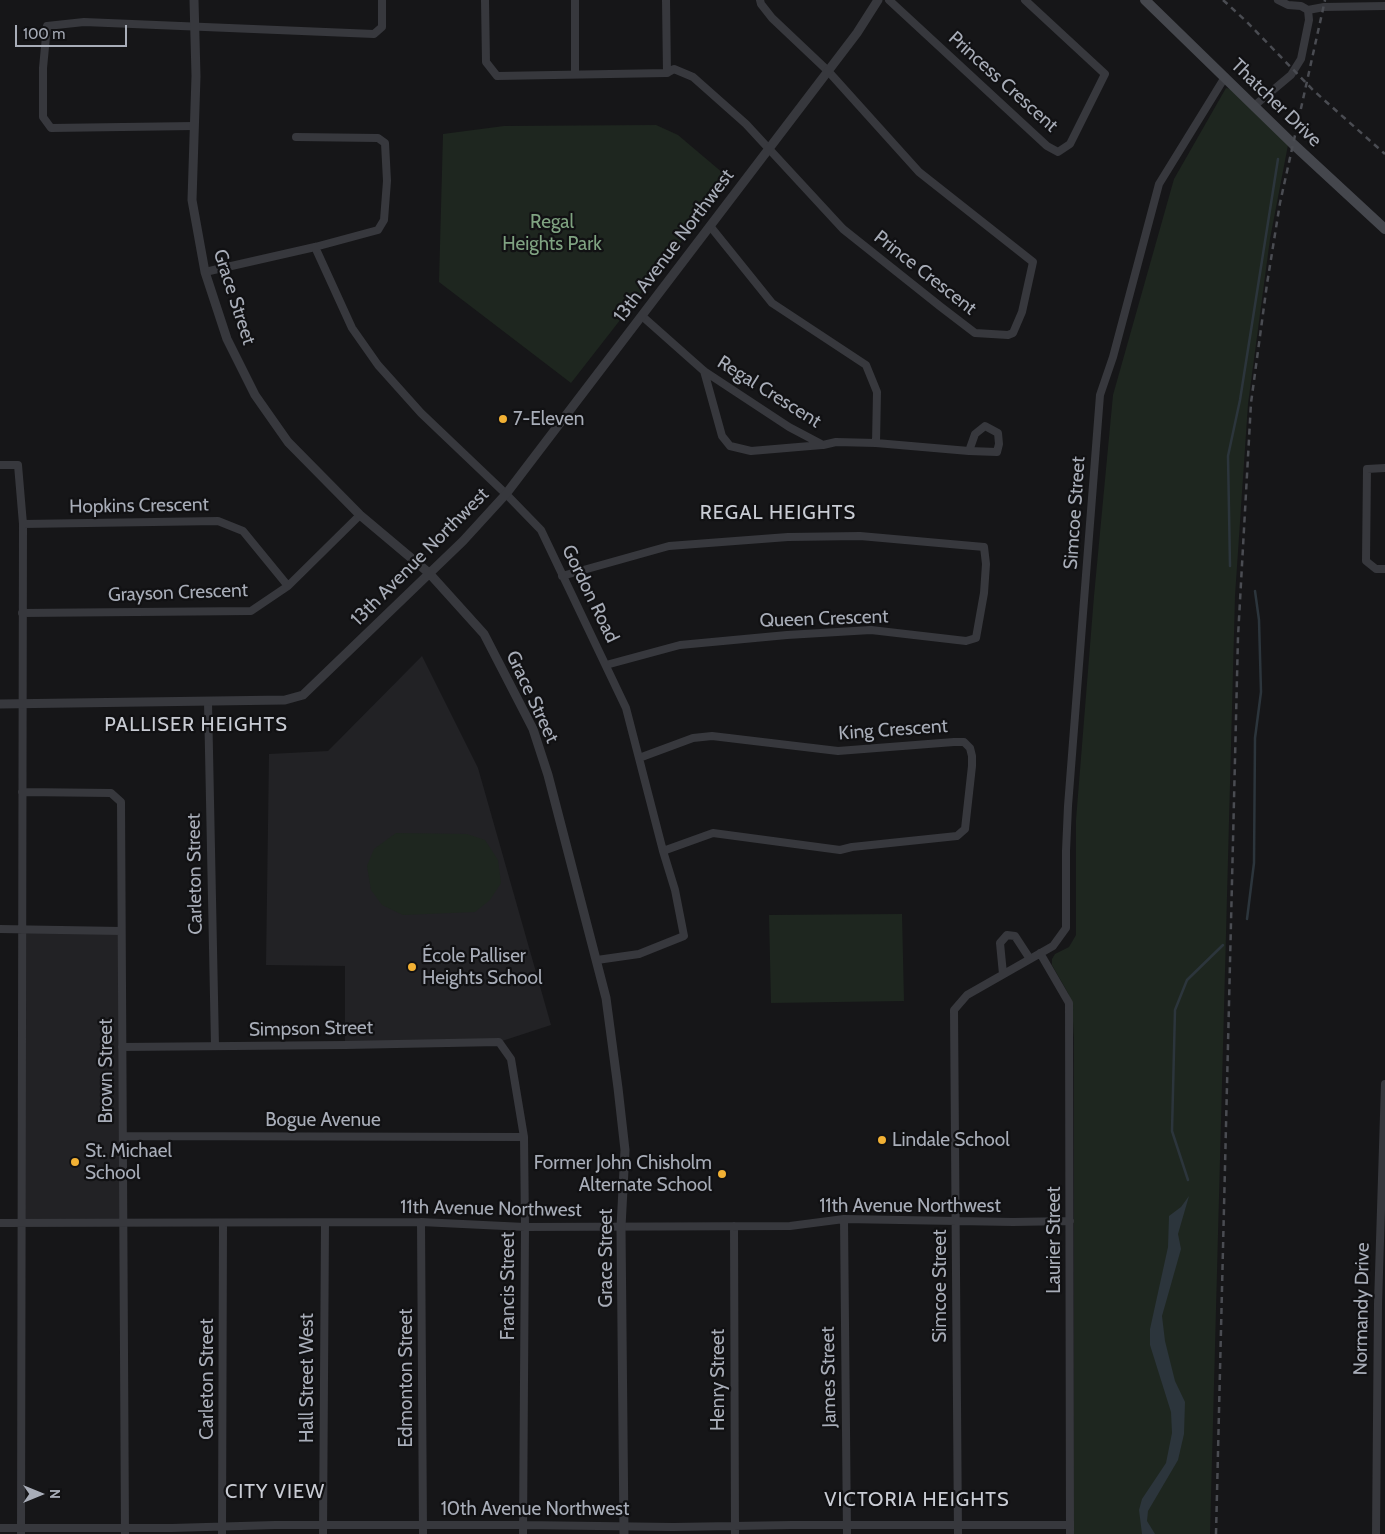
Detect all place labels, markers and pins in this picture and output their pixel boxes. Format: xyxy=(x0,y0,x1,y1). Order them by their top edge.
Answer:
place label: 7-Eleven xyxy=(513,408,584,430)
marker: 7-Eleven xyxy=(497,413,509,425)
place label: École Palliser Heights School xyxy=(422,945,542,989)
marker: École Palliser Heights School xyxy=(406,961,418,973)
place label: Lindale School xyxy=(892,1129,1010,1151)
marker: Lindale School xyxy=(876,1134,888,1146)
place label: St. Michael School xyxy=(85,1140,172,1184)
place label: Former John Chisholm Alternate School xyxy=(534,1152,712,1196)
marker: St. Michael School xyxy=(69,1156,81,1168)
marker: Former John Chisholm Alternate School xyxy=(716,1168,728,1180)

